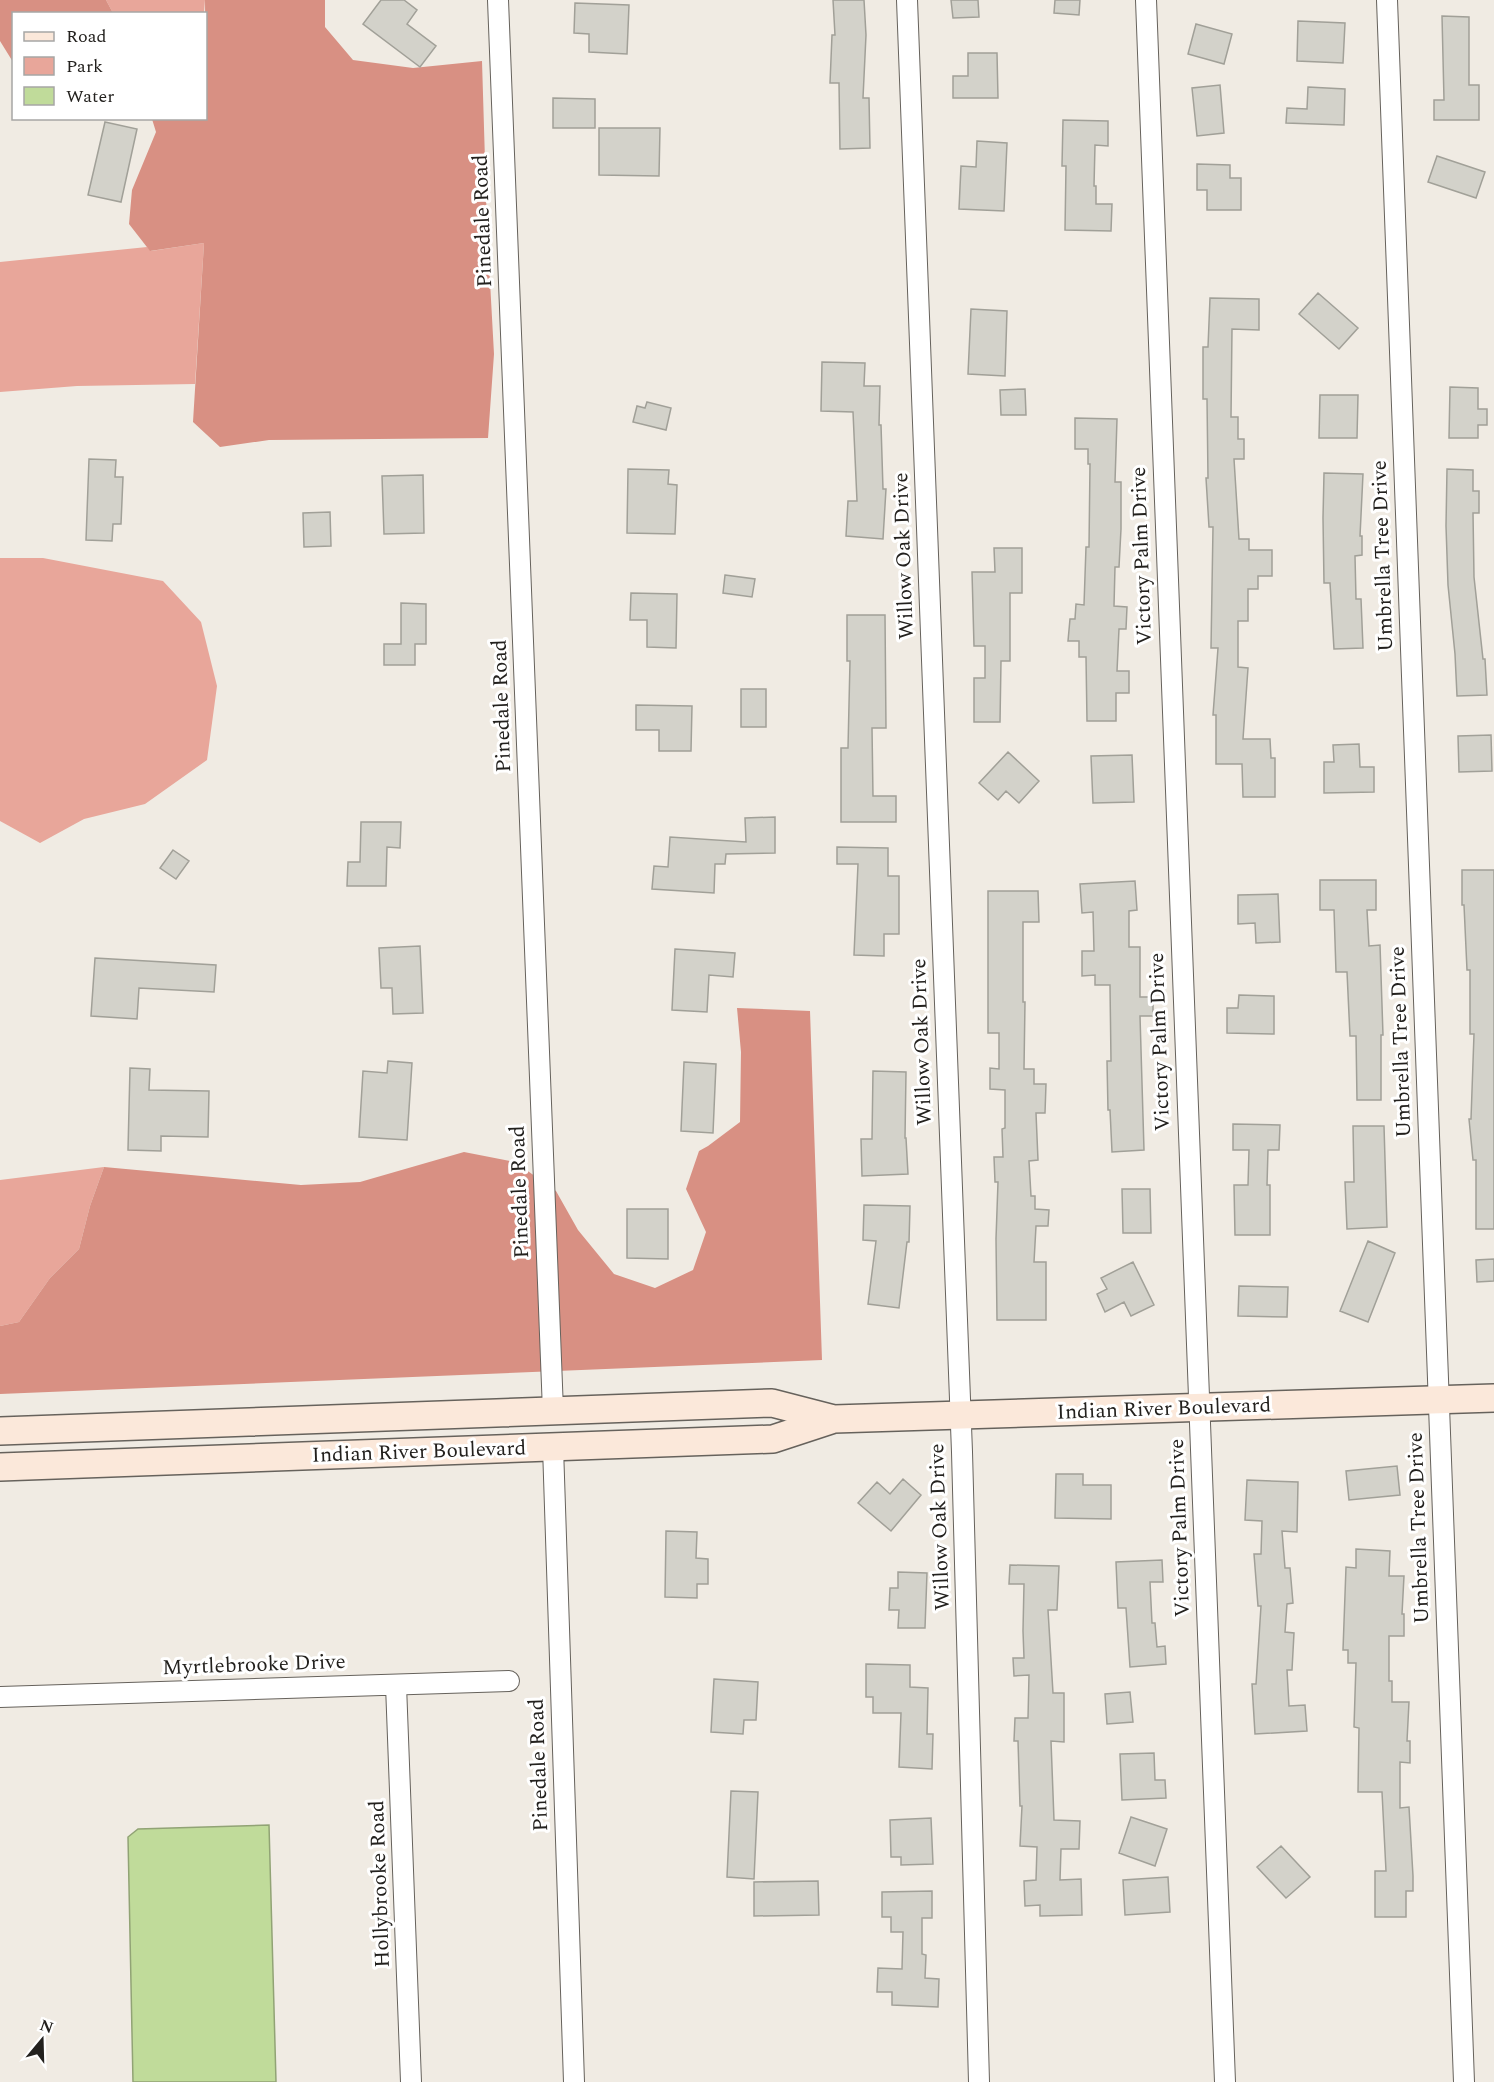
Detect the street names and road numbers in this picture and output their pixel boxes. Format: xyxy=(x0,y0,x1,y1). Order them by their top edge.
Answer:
street label: Pinedale Road xyxy=(465,154,501,288)
street label: Umbrella Tree Drive xyxy=(1364,460,1402,652)
street label: Victory Palm Drive xyxy=(1123,466,1161,646)
street label: Willow Oak Drive xyxy=(885,472,923,640)
street label: Pinedale Road xyxy=(484,639,520,773)
street label: Umbrella Tree Drive xyxy=(1382,946,1420,1138)
street label: Victory Palm Drive xyxy=(1141,952,1179,1132)
street label: Willow Oak Drive xyxy=(903,958,941,1126)
street label: Pinedale Road xyxy=(502,1125,538,1259)
street label: Indian River Boulevard xyxy=(1056,1389,1272,1429)
street label: Indian River Boulevard xyxy=(311,1432,527,1472)
street label: Umbrella Tree Drive xyxy=(1400,1432,1438,1624)
street label: Victory Palm Drive xyxy=(1161,1438,1199,1618)
street label: Willow Oak Drive xyxy=(921,1443,959,1611)
street label: Myrtlebrooke Drive xyxy=(162,1646,346,1684)
street label: Pinedale Road xyxy=(521,1698,557,1832)
street label: Hollybrooke Road xyxy=(361,1800,399,1968)

